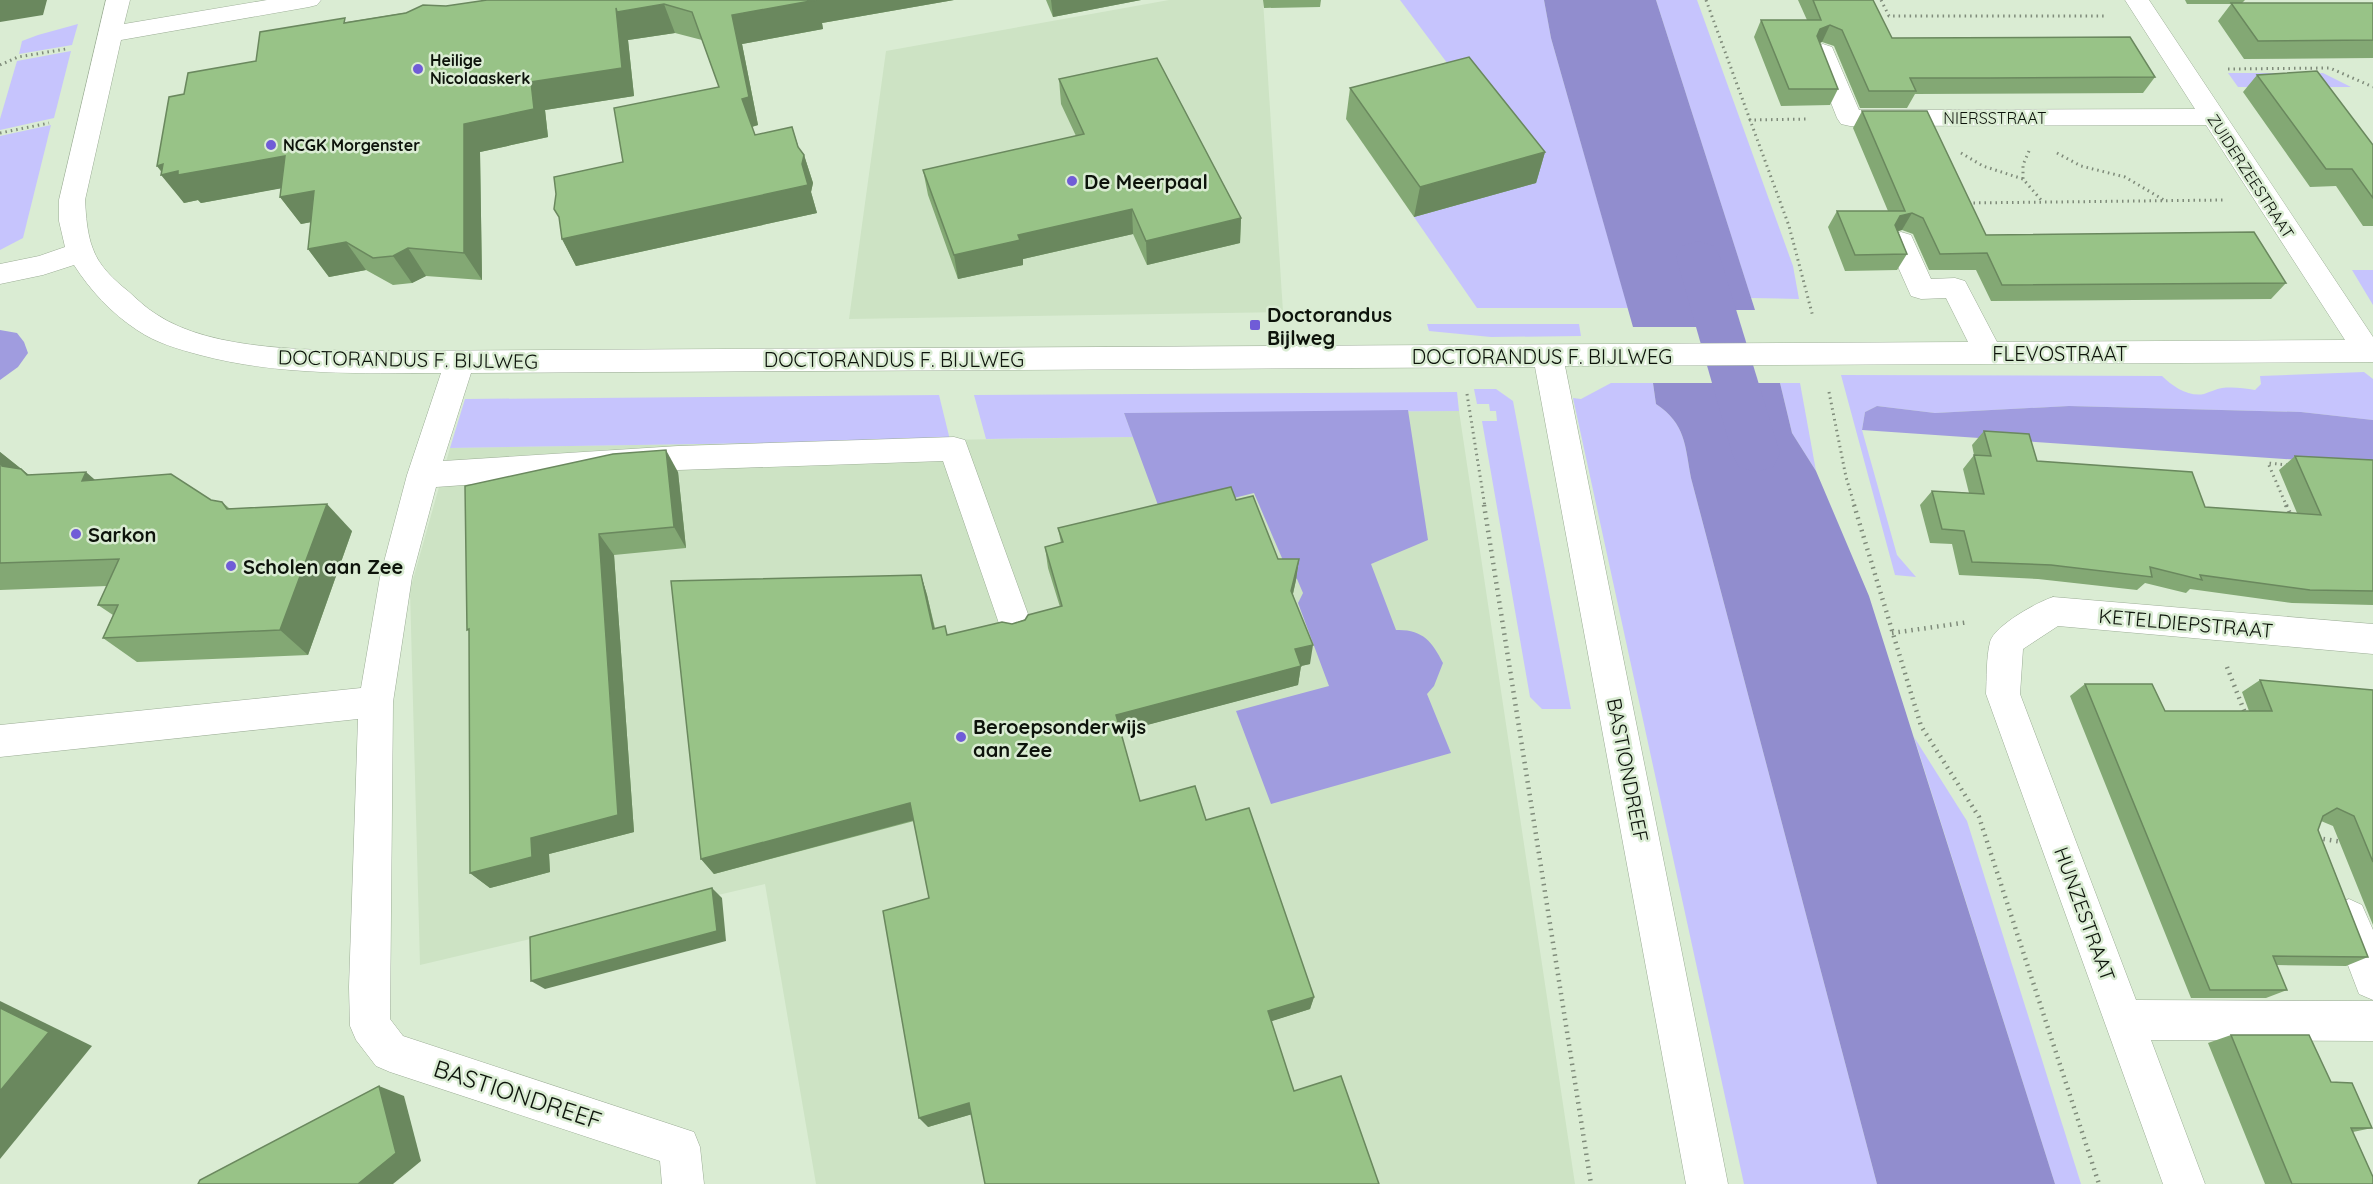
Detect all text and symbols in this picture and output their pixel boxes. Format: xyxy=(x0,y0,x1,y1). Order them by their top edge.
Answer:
place label: Heilige Nicolaaskerk xyxy=(430,50,530,88)
marker: Heilige Nicolaaskerk xyxy=(411,62,425,76)
street label: NIERSSTRAAT xyxy=(1943,108,2047,128)
street label: ZUIDERZEESTRAAT xyxy=(2203,110,2299,242)
place label: NCGK Morgenster xyxy=(283,135,420,155)
marker: NCGK Morgenster xyxy=(264,138,278,152)
place label: De Meerpaal xyxy=(1084,169,1208,194)
marker: De Meerpaal xyxy=(1065,174,1079,188)
place label: Doctorandus Bijlweg xyxy=(1267,302,1392,350)
marker: Doctorandus Bijlweg xyxy=(1248,318,1262,332)
street label: FLEVOSTRAAT xyxy=(1992,341,2128,366)
street label: DOCTORANDUS F. BIJLWEG xyxy=(278,344,538,374)
street label: DOCTORANDUS F. BIJLWEG xyxy=(1412,344,1672,369)
street label: DOCTORANDUS F. BIJLWEG xyxy=(764,347,1024,372)
place label: Sarkon xyxy=(88,522,157,547)
marker: Sarkon xyxy=(69,527,83,541)
place label: Scholen aan Zee xyxy=(243,554,403,579)
marker: Scholen aan Zee xyxy=(224,559,238,573)
street label: KETELDIEPSTRAAT xyxy=(2098,603,2274,643)
street label: BASTIONDREEF xyxy=(1602,696,1654,844)
place label: Beroepsonderwijs aan Zee xyxy=(973,714,1146,762)
marker: Beroepsonderwijs aan Zee xyxy=(954,730,968,744)
street label: HUNZESTRAAT xyxy=(2049,843,2121,985)
street label: BASTIONDREEF xyxy=(430,1053,606,1135)

